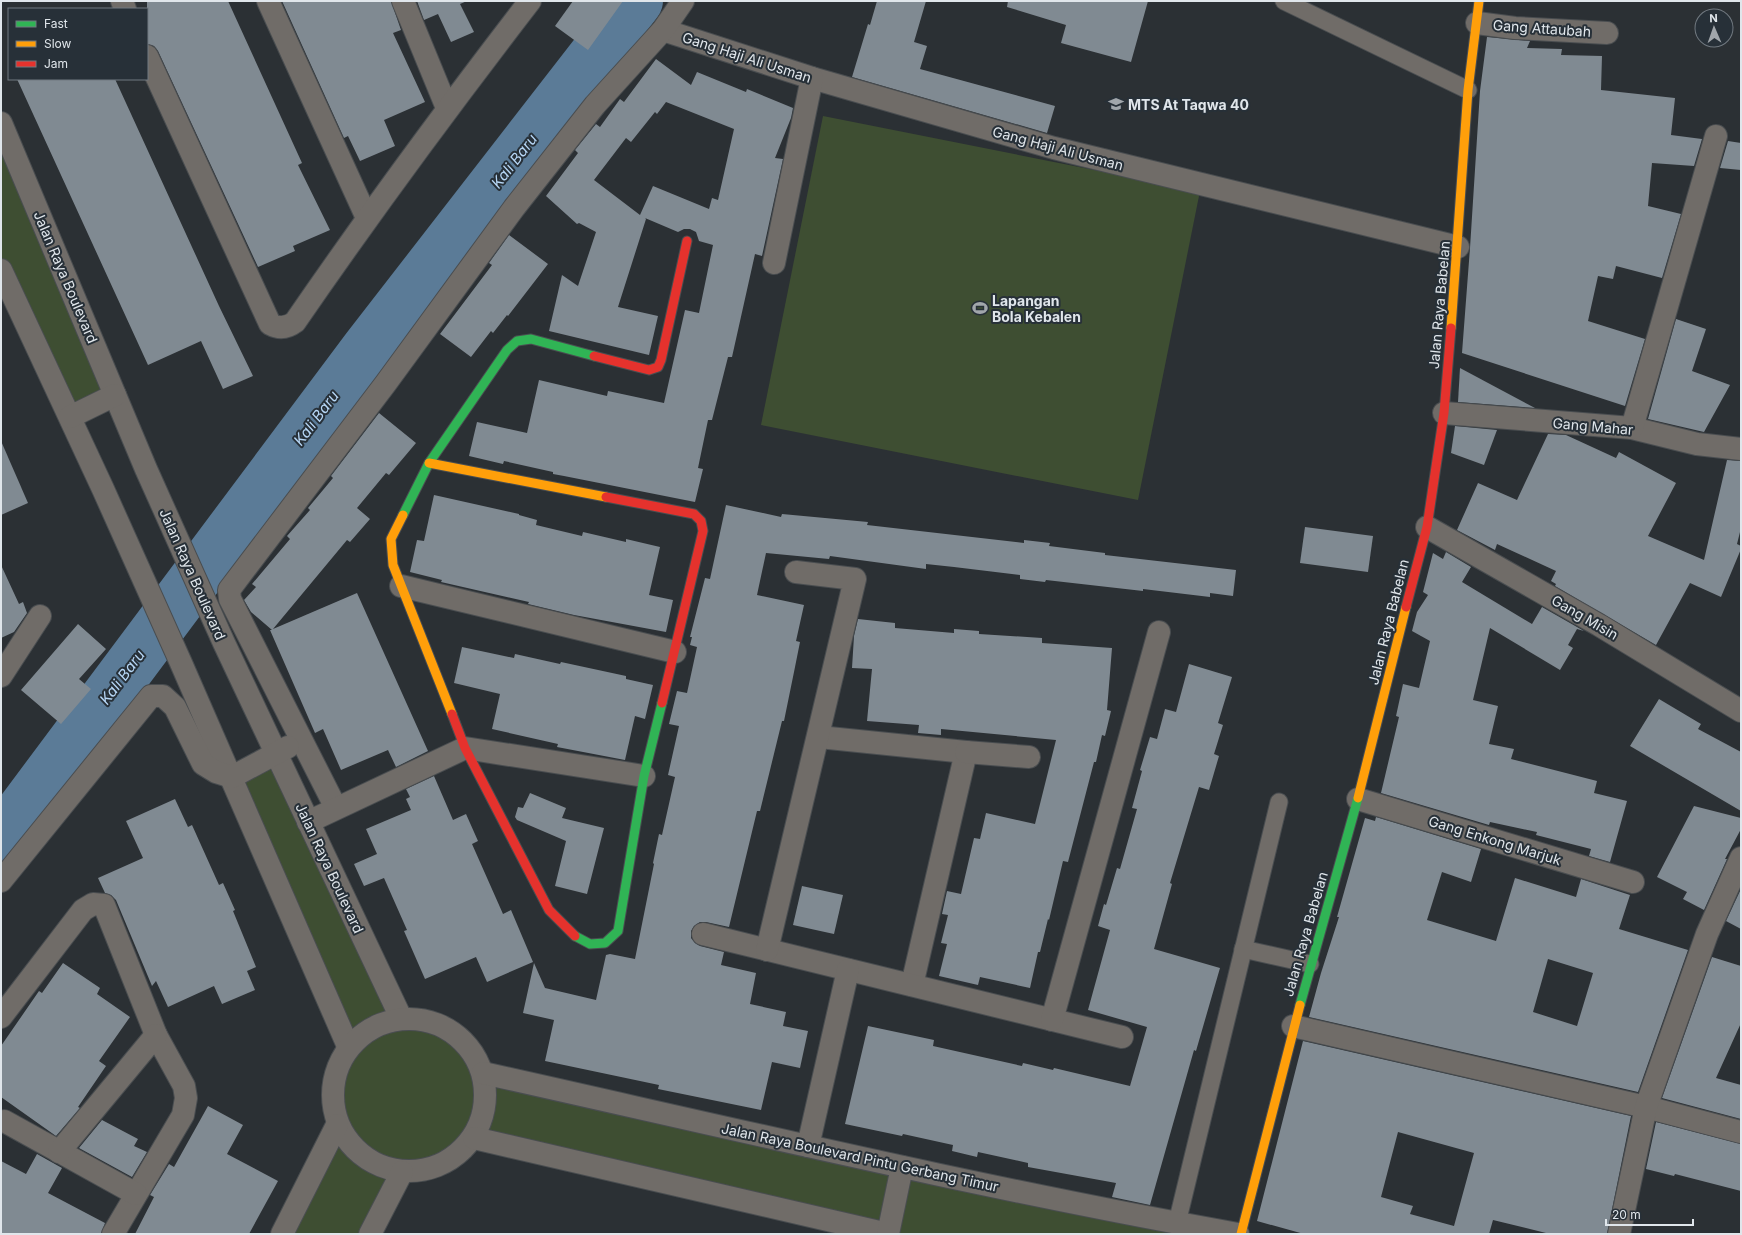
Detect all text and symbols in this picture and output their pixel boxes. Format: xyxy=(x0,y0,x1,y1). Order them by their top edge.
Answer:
legend xyxy=(8,8,148,80)
north arrow xyxy=(1694,8,1734,48)
text: N xyxy=(1709,11,1718,25)
text: Fast xyxy=(44,16,68,31)
street label: Gang Attaubah xyxy=(1492,16,1592,40)
street label: Gang Haji Ali Usman xyxy=(680,28,814,86)
text: Slow xyxy=(44,36,72,51)
text: Jam xyxy=(44,56,68,71)
school or university icon: MTS At Taqwa 40 xyxy=(1107,95,1125,113)
place label: MTS At Taqwa 40 xyxy=(1128,96,1249,113)
street label: Gang Haji Ali Usman xyxy=(991,122,1125,174)
water label: Kali Baru xyxy=(487,130,541,192)
street label: Jalan Raya Boulevard xyxy=(30,208,102,346)
street label: Jalan Raya Babelan xyxy=(1425,240,1453,370)
place label: Lapangan Bola Kebalen xyxy=(992,292,1081,325)
sports icon: Lapangan Bola Kebalen xyxy=(971,299,989,317)
water label: Kali Baru xyxy=(289,387,343,449)
street label: Gang Mahar xyxy=(1552,414,1634,438)
street label: Jalan Raya Boulevard xyxy=(156,506,230,642)
street label: Jalan Raya Babelan xyxy=(1364,557,1412,687)
street label: Gang Misin xyxy=(1549,591,1621,643)
water label: Kali Baru xyxy=(95,646,149,708)
street label: Jalan Raya Boulevard xyxy=(292,800,368,936)
street label: Gang Enkong Marjuk xyxy=(1427,812,1564,868)
street label: Jalan Raya Babelan xyxy=(1279,870,1331,998)
street label: Jalan Raya Boulevard Pintu Gerbang Timur xyxy=(720,1119,1000,1195)
scale bar xyxy=(1606,1201,1693,1227)
text: 20 m xyxy=(1612,1207,1641,1222)

